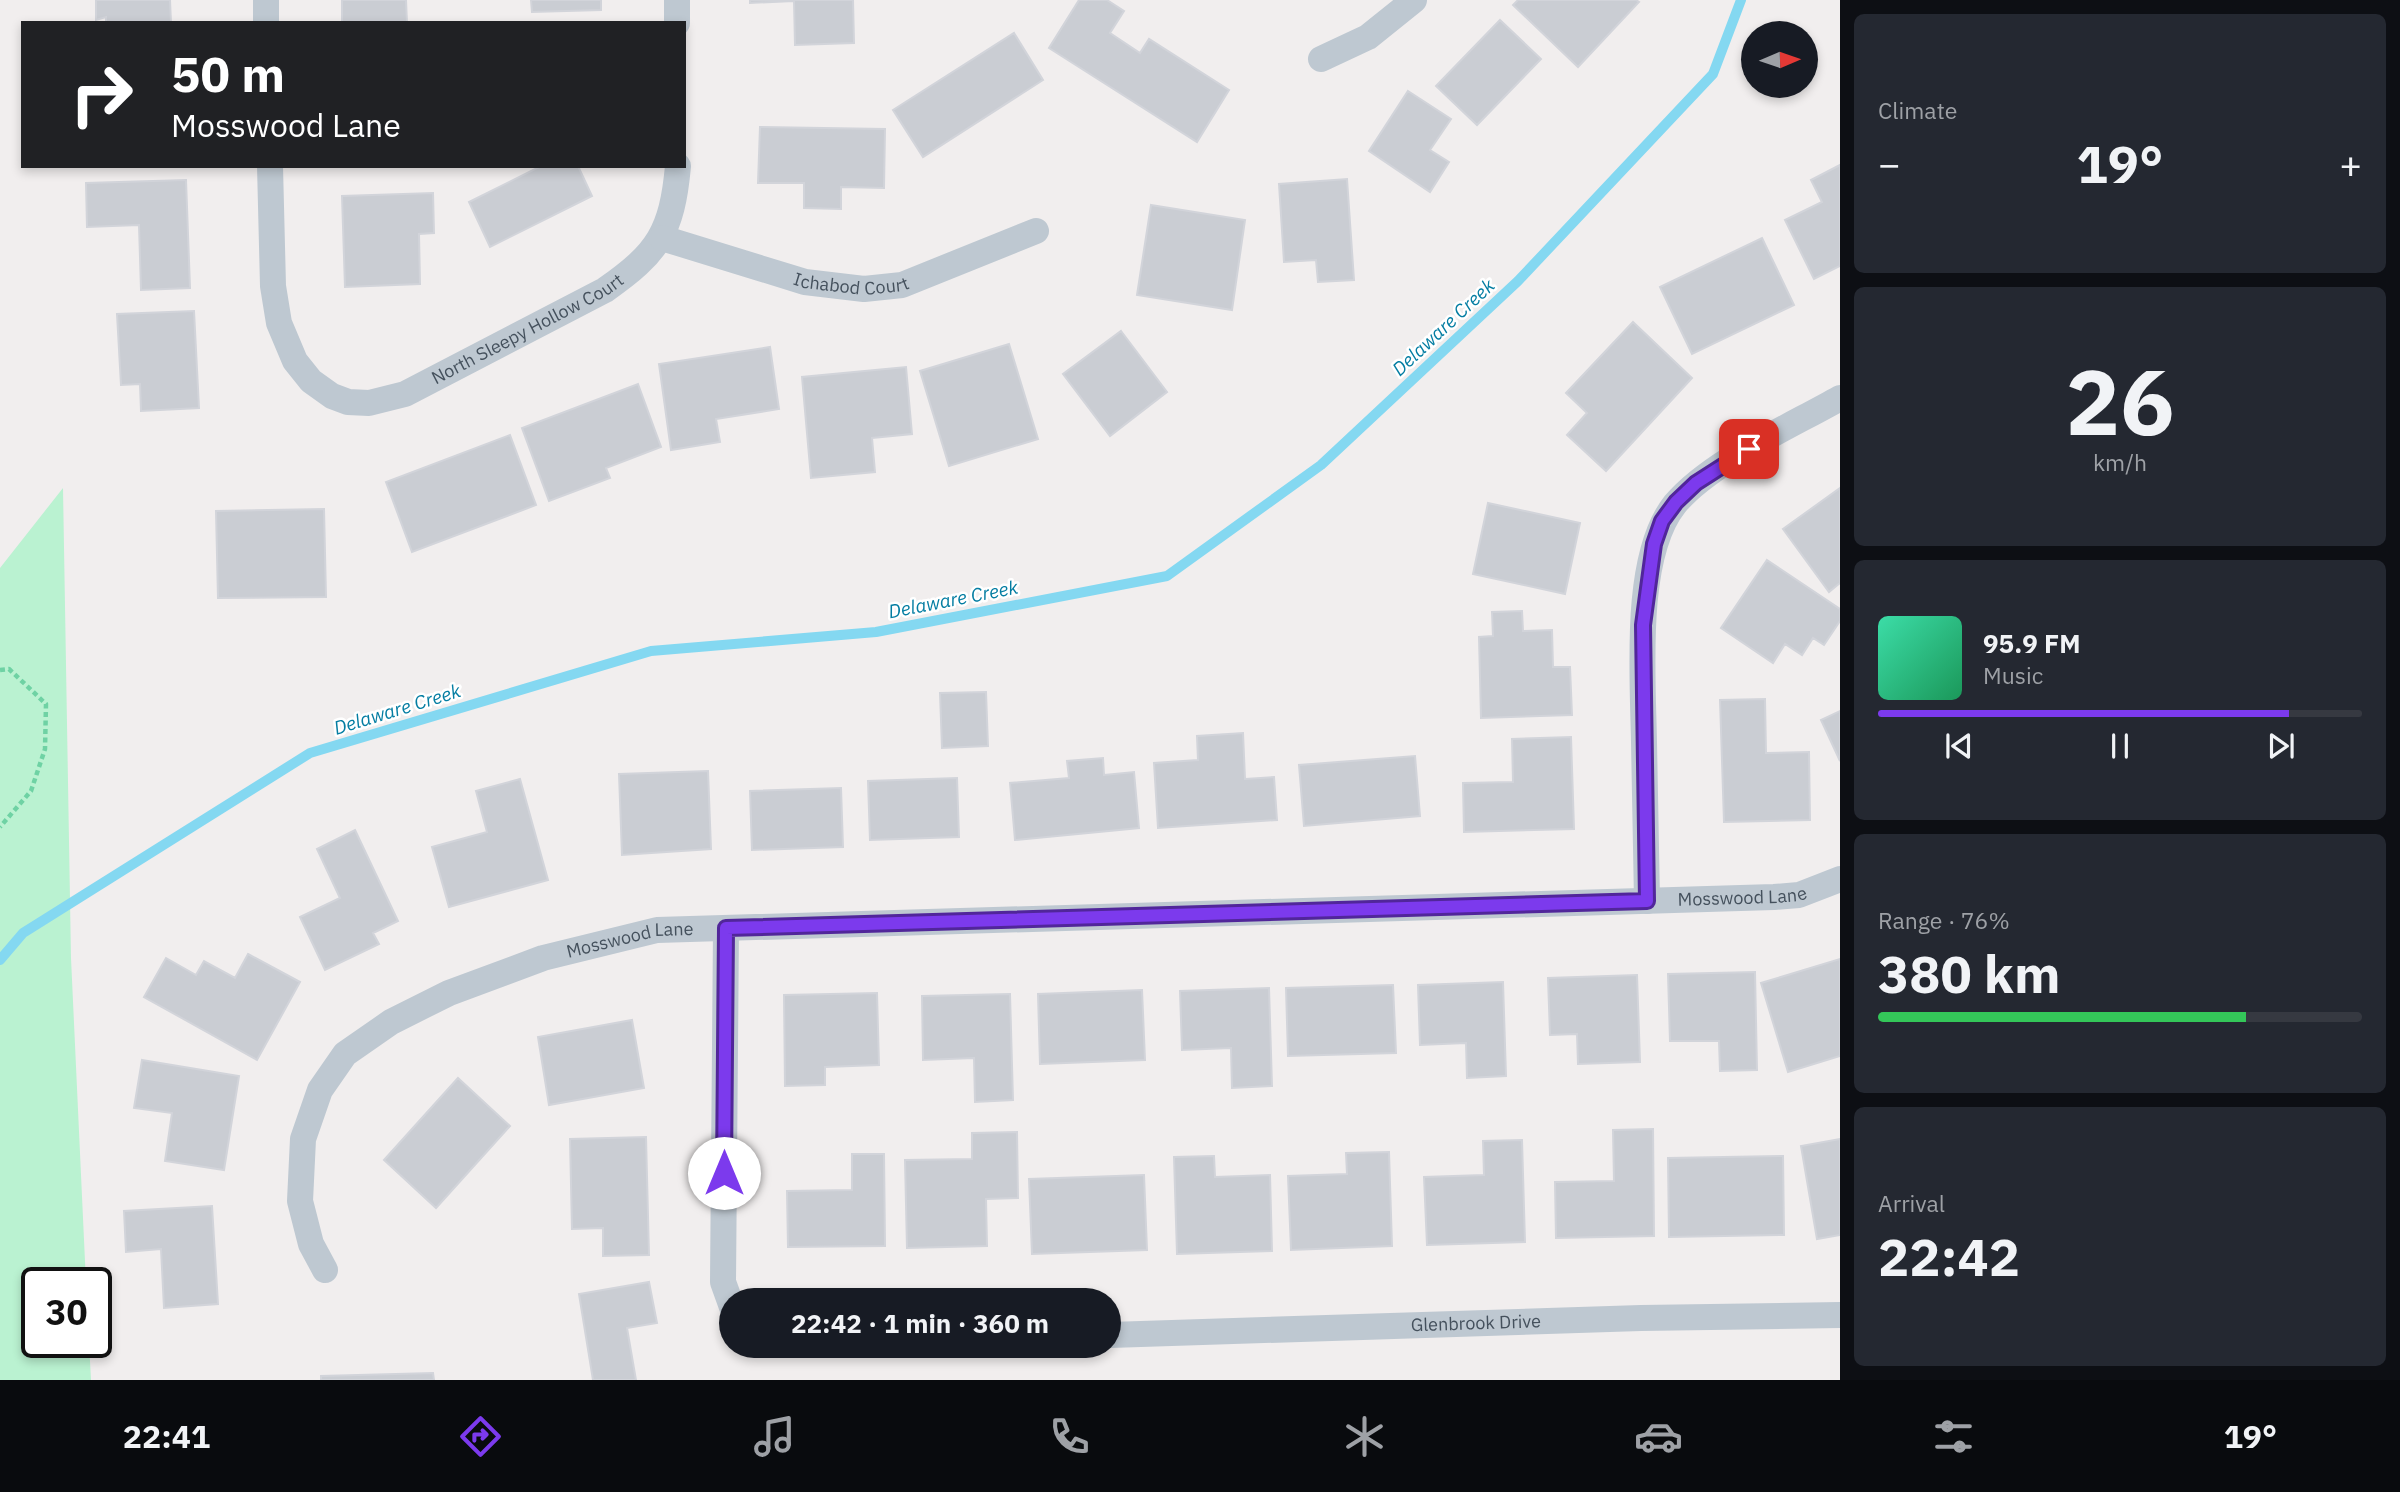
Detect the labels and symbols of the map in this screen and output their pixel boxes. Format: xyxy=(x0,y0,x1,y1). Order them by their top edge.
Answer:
north arrow xyxy=(1741,21,1818,98)
street label: Ichabod Court xyxy=(791,267,912,300)
street label: North Sleepy Hollow Court xyxy=(427,268,628,389)
water label: Delaware Creek xyxy=(1387,273,1500,381)
pin xyxy=(1719,419,1779,479)
water label: Delaware Creek xyxy=(886,574,1021,623)
water label: Delaware Creek xyxy=(331,678,464,740)
street label: Mosswood Lane xyxy=(1677,881,1810,911)
street label: Mosswood Lane xyxy=(564,917,694,963)
position arrow xyxy=(687,1136,761,1210)
speed limit sign: 30 xyxy=(21,1267,112,1358)
street label: Glenbrook Drive xyxy=(1410,1309,1541,1336)

